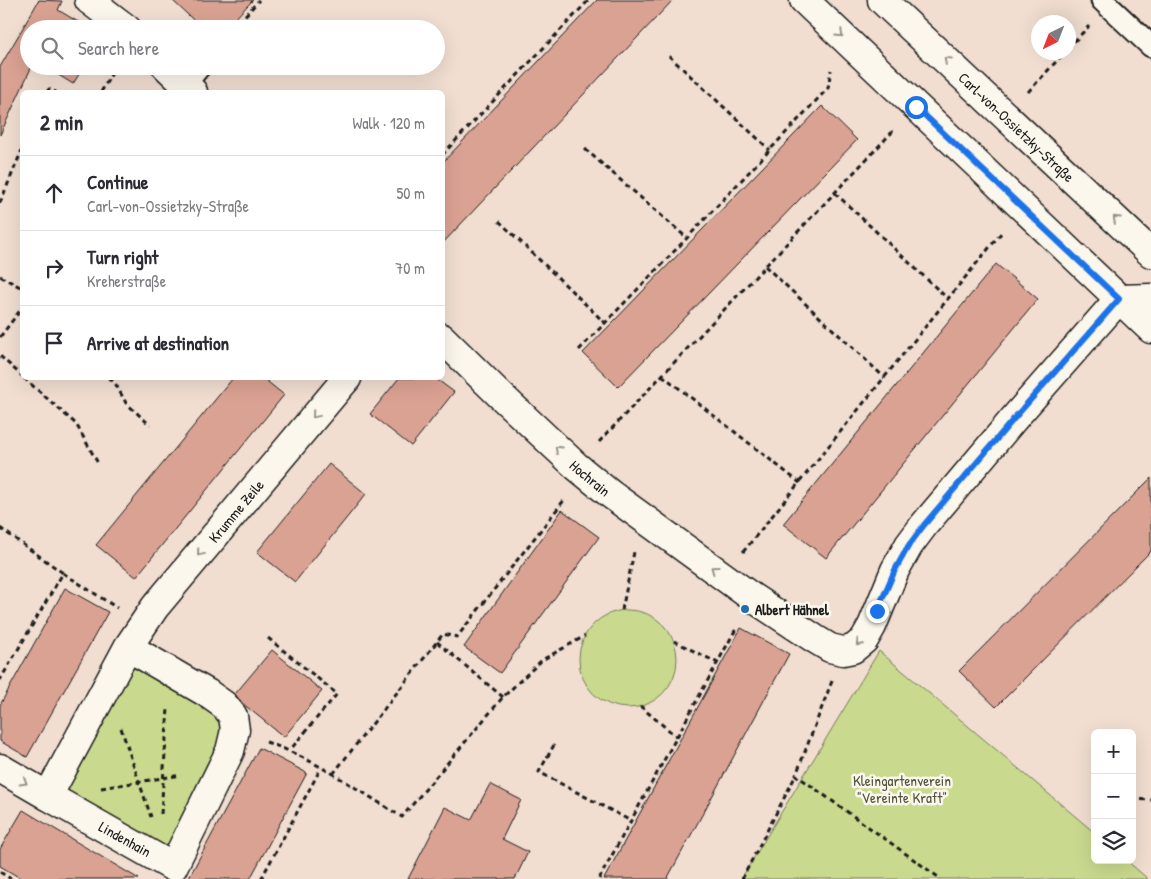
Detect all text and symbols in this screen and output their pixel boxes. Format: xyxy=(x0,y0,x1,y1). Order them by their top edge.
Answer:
north arrow xyxy=(1031,15,1076,60)
search box xyxy=(20,20,445,75)
one-way arrow xyxy=(834,28,843,37)
icon: search xyxy=(38,34,66,62)
text: Search here xyxy=(78,35,159,61)
one-way arrow xyxy=(943,57,952,66)
street label: Carl-von-Ossietzky-Straße xyxy=(954,67,1079,186)
route start xyxy=(905,96,928,119)
text: 2 min xyxy=(40,108,83,137)
text: Walk · 120 m xyxy=(352,112,425,134)
text: Continue xyxy=(87,169,148,195)
icon: ahead xyxy=(40,179,68,207)
text: 50 m xyxy=(397,182,425,204)
text: Carl-von-Ossietzky-Straße xyxy=(87,195,249,217)
one-way arrow xyxy=(1112,216,1121,225)
text: Turn right xyxy=(87,244,158,270)
icon: right xyxy=(40,254,68,282)
text: 70 m xyxy=(395,257,425,279)
text: Kreherstraße xyxy=(87,270,166,292)
icon: arrive xyxy=(40,329,68,357)
text: Arrive at destination xyxy=(87,330,229,356)
one-way arrow xyxy=(312,409,321,418)
one-way arrow xyxy=(554,446,563,455)
street label: Hochrain xyxy=(565,455,615,501)
street label: Krumme Zeile xyxy=(203,475,268,547)
one-way arrow xyxy=(197,547,205,556)
one-way arrow xyxy=(710,566,720,575)
place label: Albert Hähnel xyxy=(755,599,830,620)
route end xyxy=(866,600,889,623)
marker: Albert Hähnel xyxy=(739,603,751,615)
one-way arrow xyxy=(856,637,865,646)
map controls xyxy=(1091,729,1136,864)
button: + xyxy=(1091,729,1136,774)
park label: Kleingartenverein "Vereinte Kraft" xyxy=(853,770,951,808)
button: − xyxy=(1091,774,1136,819)
one-way arrow xyxy=(19,776,28,786)
street label: Lindenhain xyxy=(95,816,155,862)
button: layers xyxy=(1091,819,1136,864)

